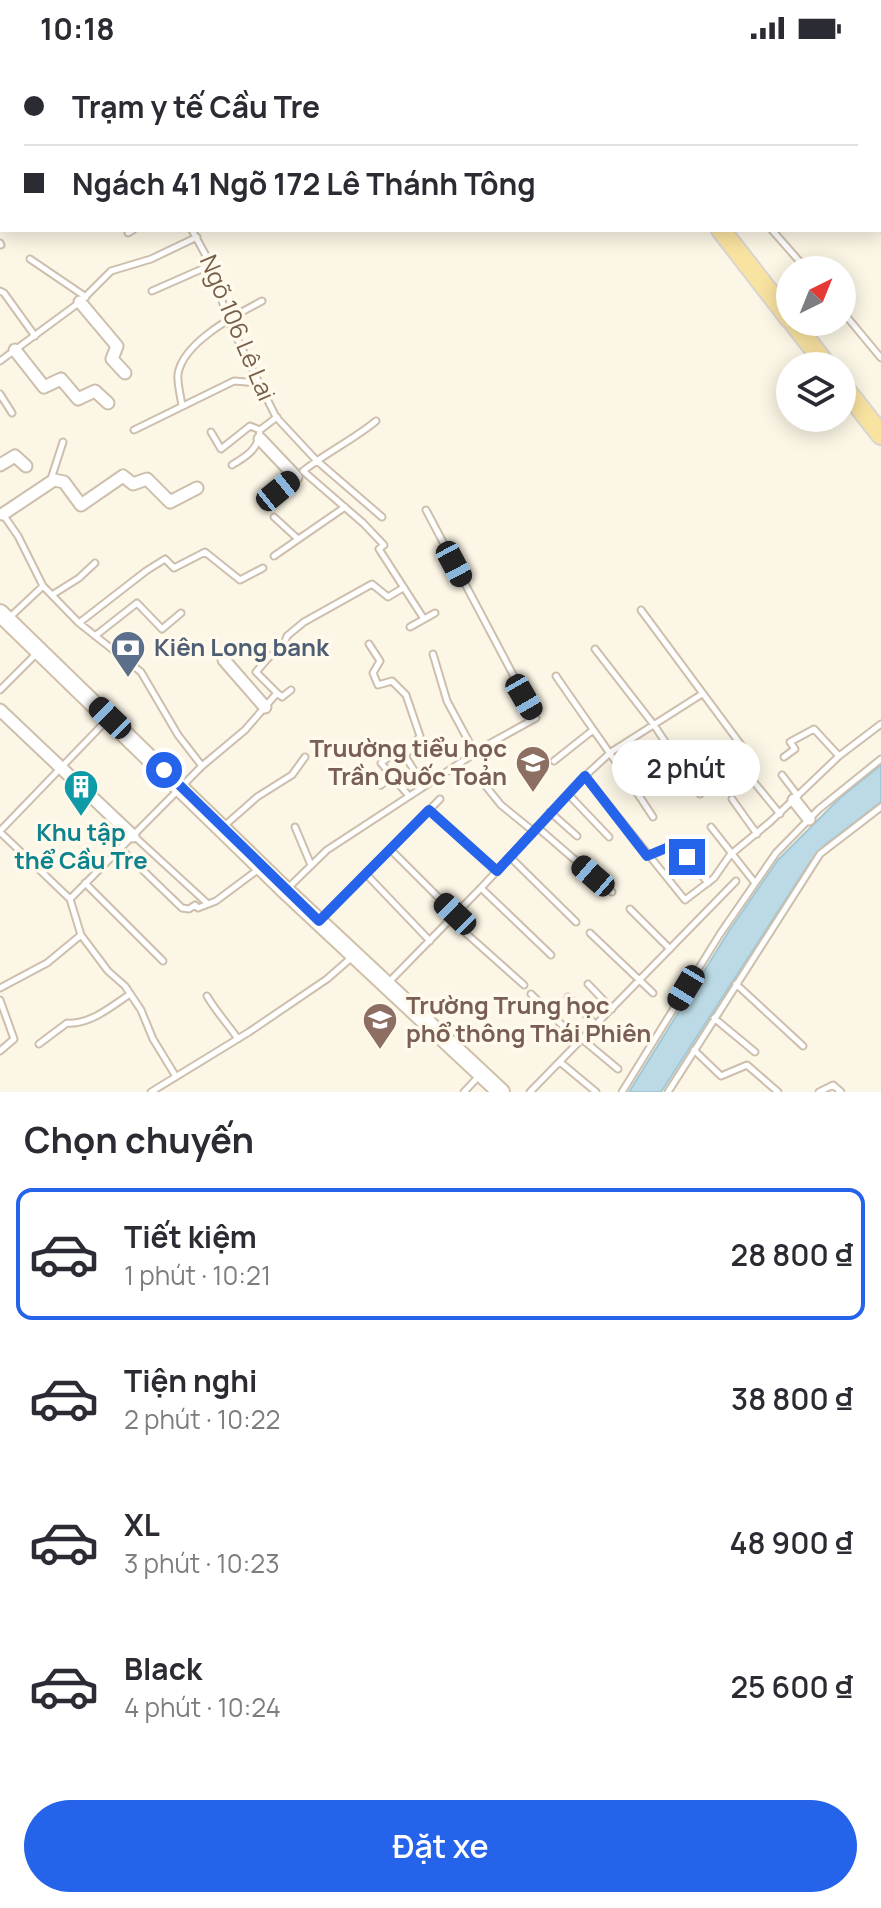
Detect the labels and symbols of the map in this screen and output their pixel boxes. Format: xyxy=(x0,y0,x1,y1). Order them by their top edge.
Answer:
street label: Ngõ 106 Lê Lai xyxy=(193,249,284,405)
north arrow xyxy=(776,256,856,336)
car xyxy=(252,467,304,515)
car xyxy=(432,537,476,591)
bank icon: Kiên Long bank xyxy=(109,629,147,679)
place label: Kiên Long bank xyxy=(154,630,330,663)
car xyxy=(502,670,546,724)
car xyxy=(84,693,136,743)
place label: Truường tiểu học Trần Quốc Toản xyxy=(309,731,507,792)
callout: 2 phút xyxy=(613,741,761,797)
school or university icon: Truường tiểu học Trần Quốc Toản xyxy=(514,744,552,794)
route start xyxy=(146,752,182,788)
building icon: Khu tập thể Cầu Tre xyxy=(62,768,100,818)
place label: Khu tập thể Cầu Tre xyxy=(14,815,148,876)
route end xyxy=(669,839,705,875)
car xyxy=(567,851,619,901)
car xyxy=(429,889,481,939)
car xyxy=(663,961,709,1015)
place label: Trường Trung học phổ thông Thái Phiên xyxy=(406,988,651,1049)
school or university icon: Trường Trung học phổ thông Thái Phiên xyxy=(361,1001,399,1051)

